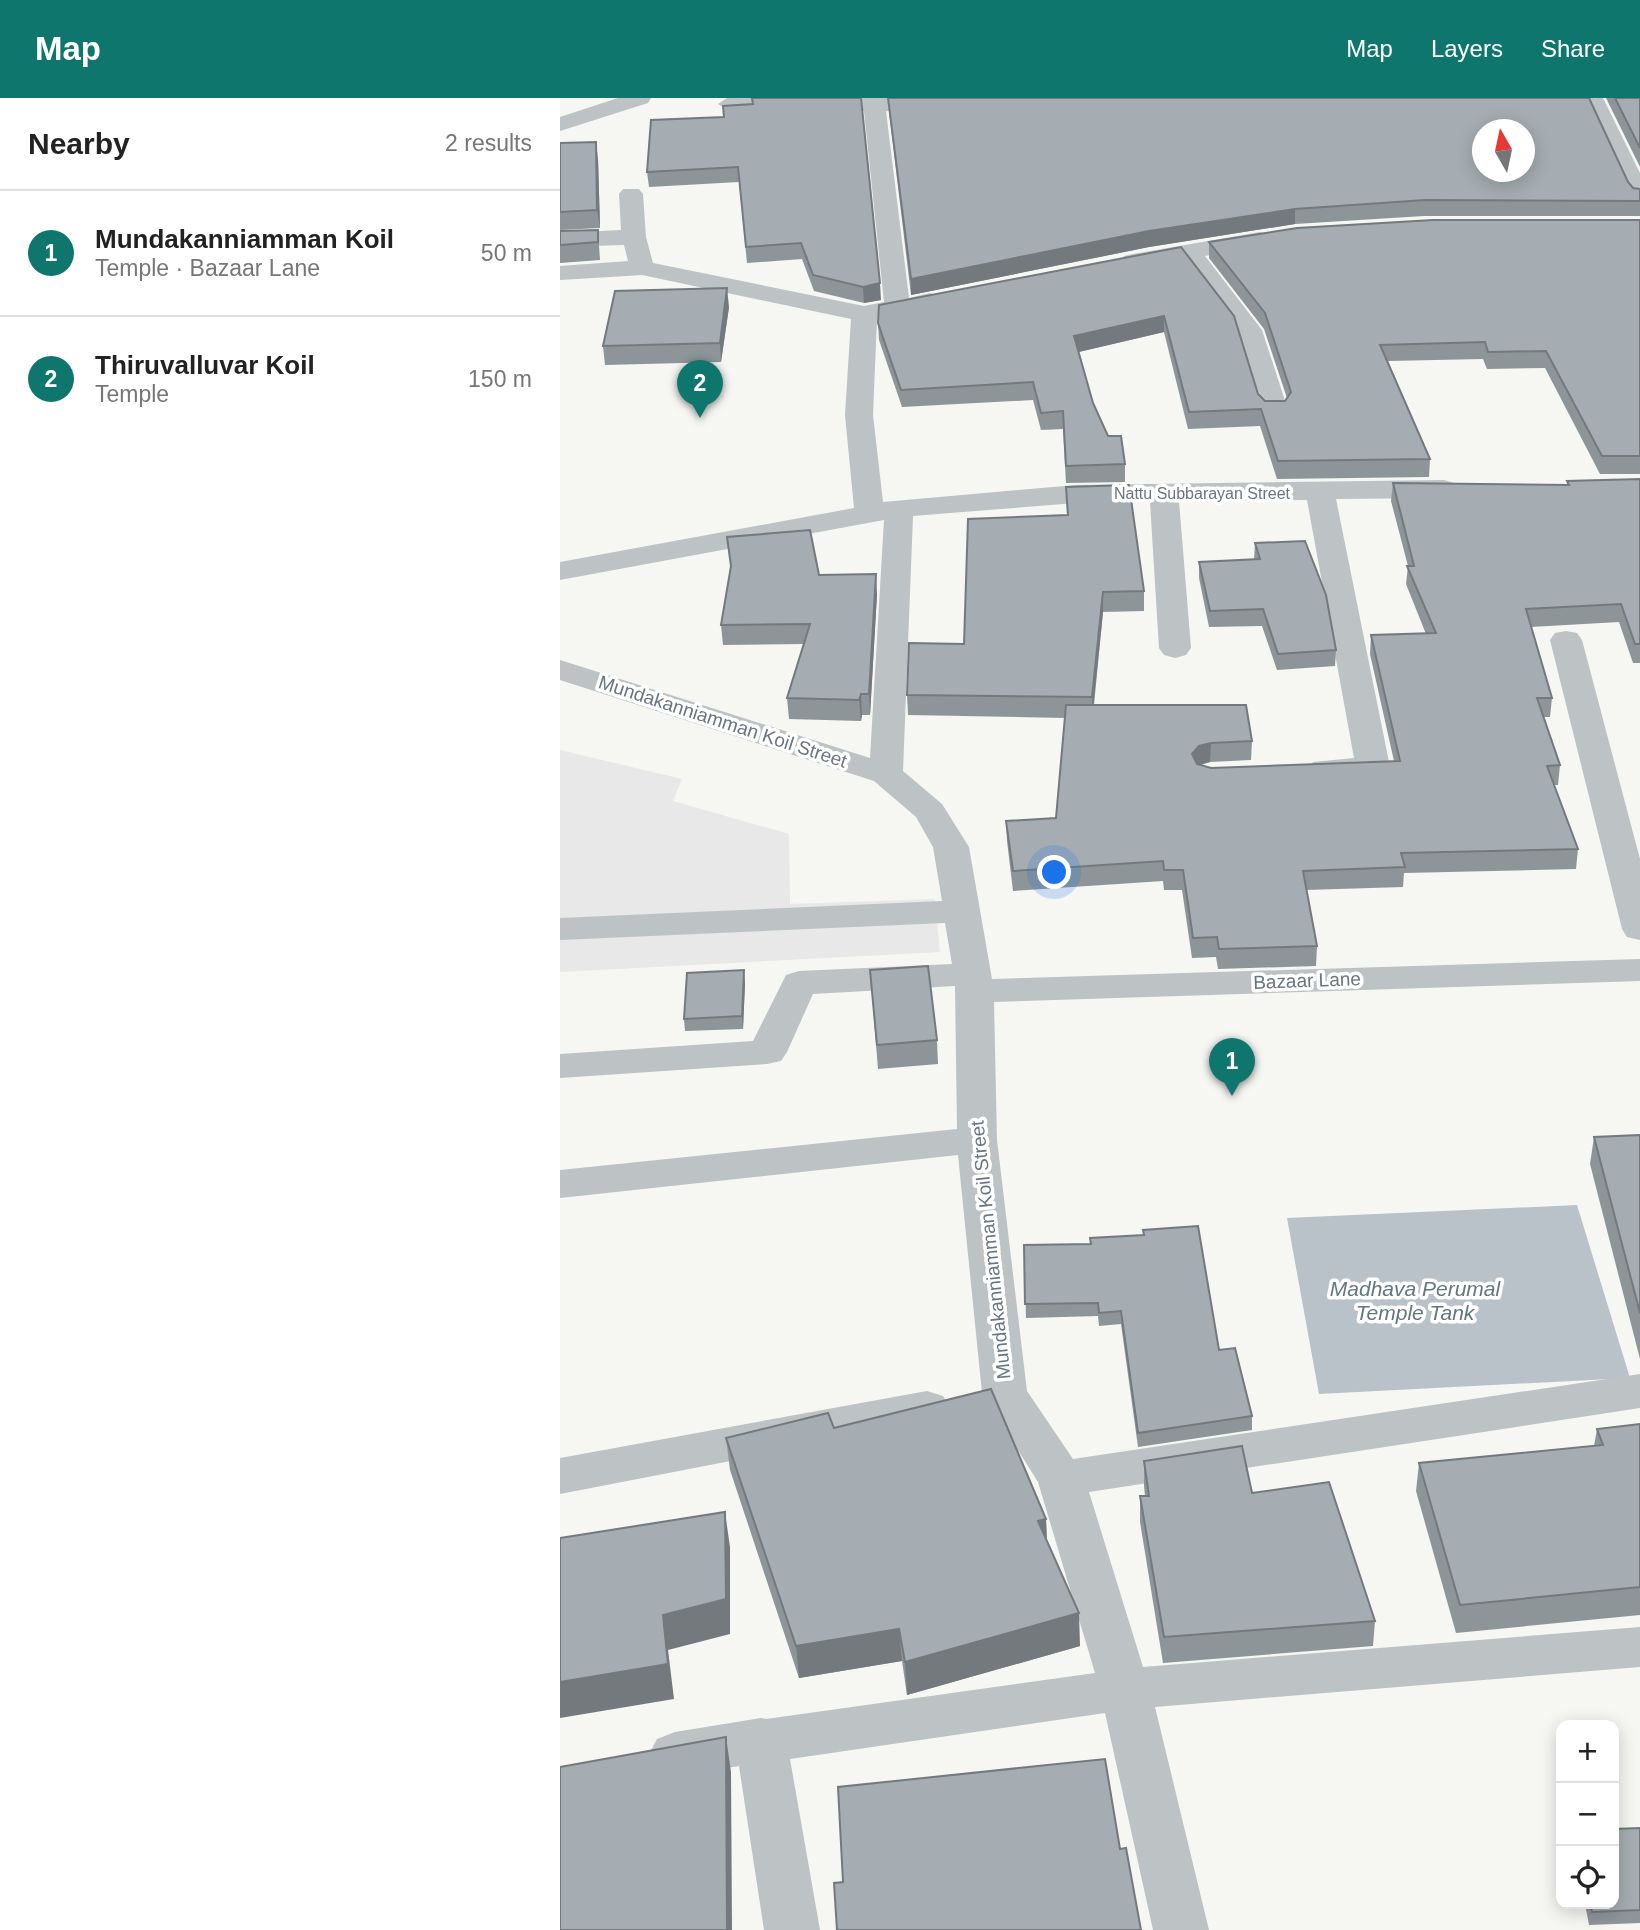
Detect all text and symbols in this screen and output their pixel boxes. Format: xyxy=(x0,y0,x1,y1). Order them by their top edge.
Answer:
text: Map xyxy=(35,30,101,67)
text: Map xyxy=(1346,35,1393,62)
text: Layers xyxy=(1431,35,1503,62)
text: Share xyxy=(1541,35,1605,62)
north arrow xyxy=(1472,119,1535,182)
text: Nearby xyxy=(28,127,130,160)
text: 2 results xyxy=(445,130,532,156)
text: Mundakanniamman Koil xyxy=(95,224,394,254)
text: 1 xyxy=(45,240,57,266)
text: 50 m xyxy=(481,240,532,266)
text: Temple · Bazaar Lane xyxy=(95,255,320,281)
text: Thiruvalluvar Koil xyxy=(95,350,315,380)
pin: 2 xyxy=(677,360,723,418)
text: 2 xyxy=(45,366,57,392)
text: 150 m xyxy=(468,366,532,392)
text: Temple xyxy=(95,381,169,407)
street label: Nattu Subbarayan Street xyxy=(1114,485,1291,502)
street label: Mundakanniamman Koil Street xyxy=(596,671,850,772)
your location xyxy=(1037,855,1071,889)
street label: Bazaar Lane xyxy=(1253,968,1361,993)
pin: 1 xyxy=(1209,1038,1255,1096)
street label: Mundakanniamman Koil Street xyxy=(966,1119,1015,1380)
water label: Madhava Perumal Temple Tank xyxy=(1330,1277,1502,1324)
map controls xyxy=(1556,1720,1619,1909)
button: + xyxy=(1556,1720,1619,1783)
button: − xyxy=(1556,1783,1619,1846)
button: locate xyxy=(1556,1846,1619,1909)

